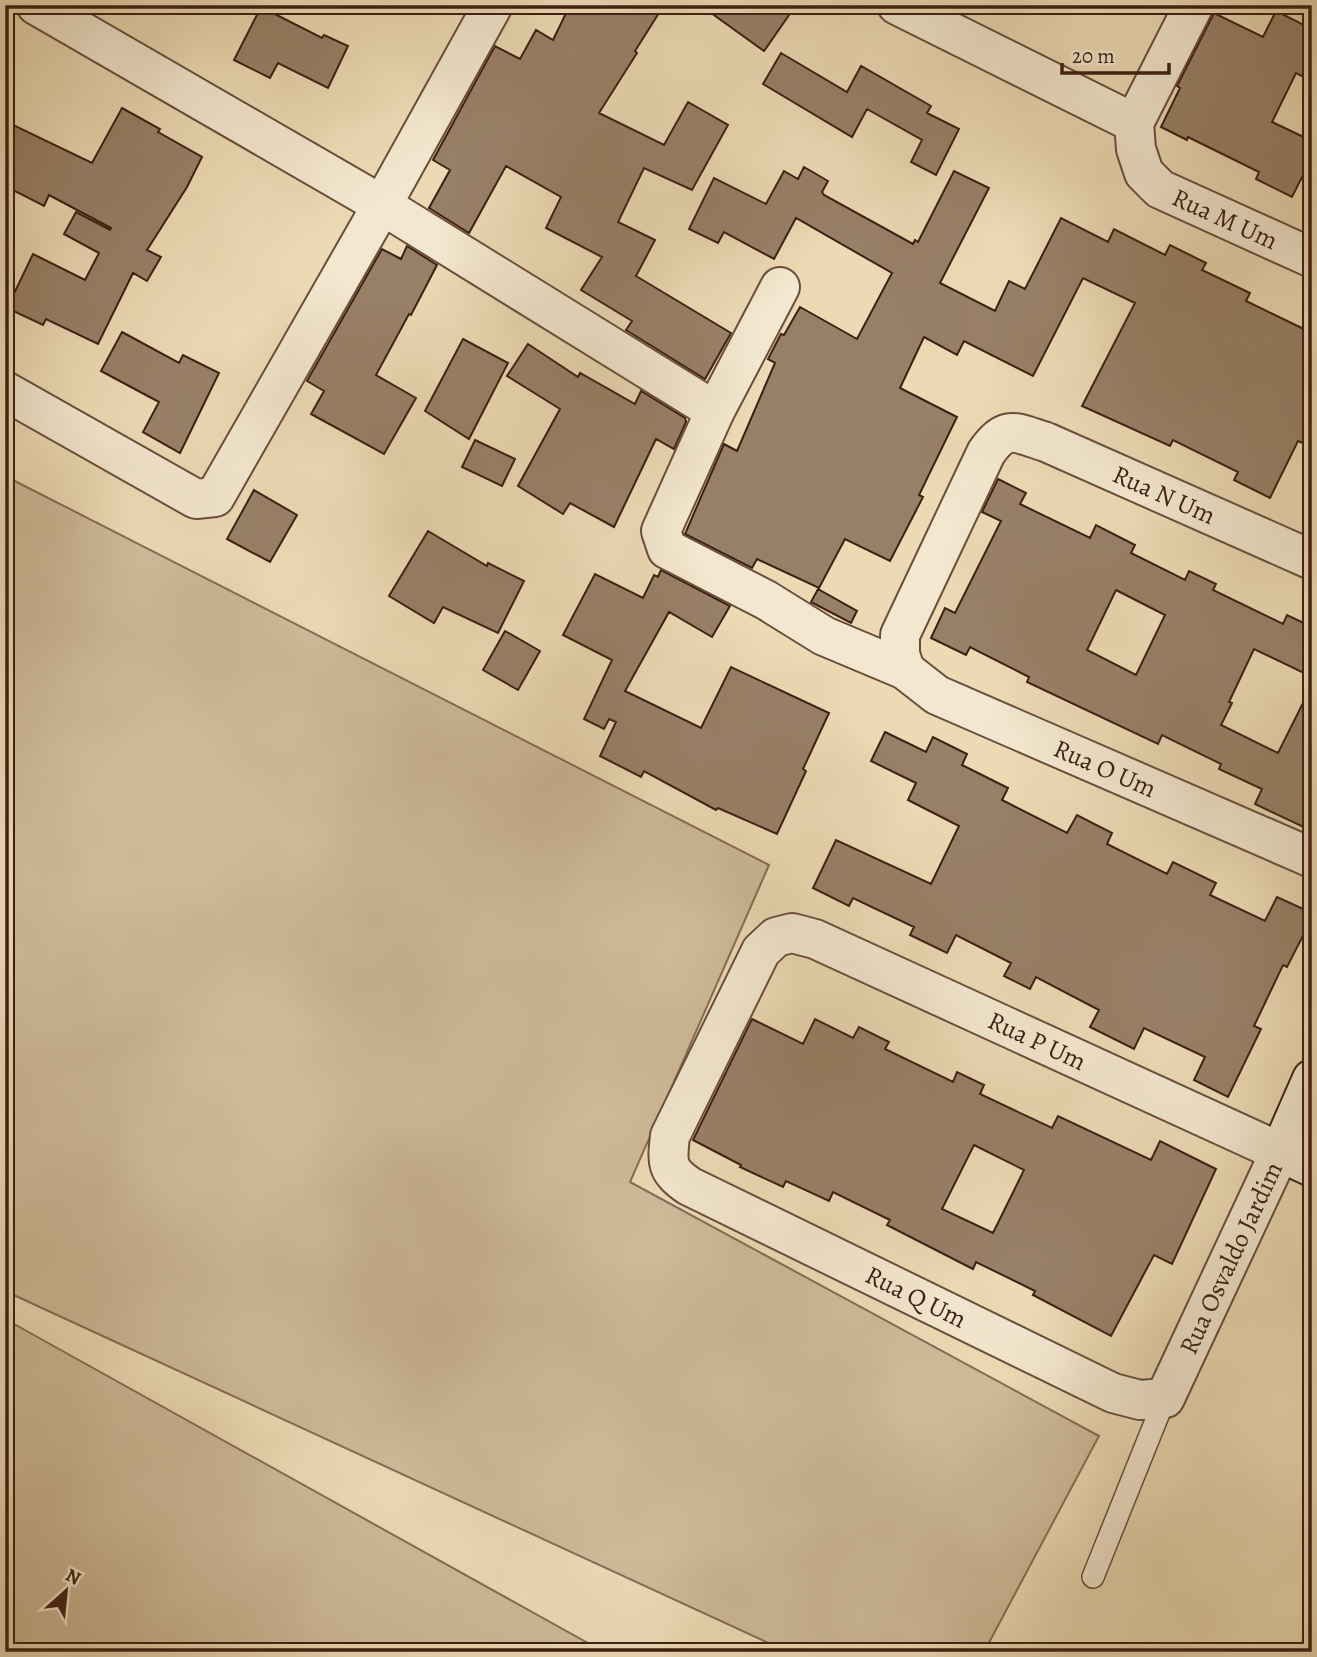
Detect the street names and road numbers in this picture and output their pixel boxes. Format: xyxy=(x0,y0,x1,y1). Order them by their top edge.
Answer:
street label: Rua M Um xyxy=(1167,179,1284,258)
street label: Rua N Um xyxy=(1107,456,1221,533)
street label: Rua O Um xyxy=(1048,730,1162,806)
street label: Rua P Um xyxy=(982,1003,1092,1079)
street label: Rua Osvaldo Jardim xyxy=(1171,1156,1291,1360)
street label: Rua Q Um xyxy=(860,1257,972,1337)

